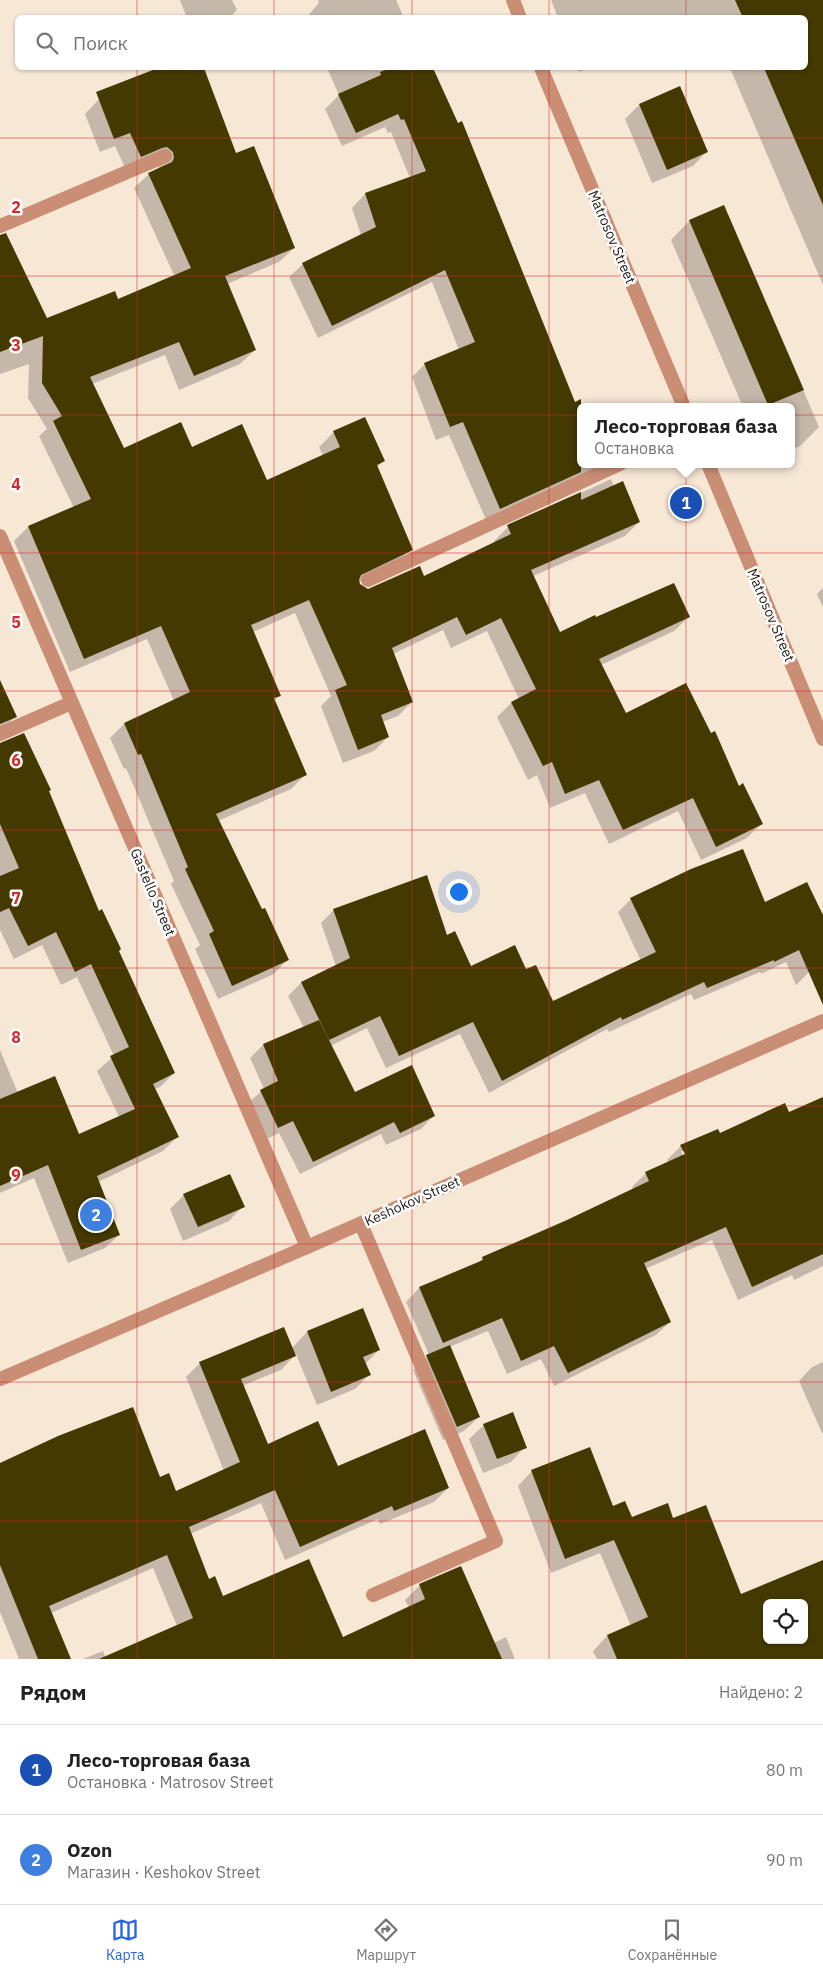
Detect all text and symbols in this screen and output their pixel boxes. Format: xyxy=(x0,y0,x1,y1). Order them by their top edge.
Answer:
search box xyxy=(15,15,808,70)
icon: search xyxy=(33,29,61,57)
text: Поиск xyxy=(73,31,128,55)
street label: Matrosov Street xyxy=(584,188,640,287)
text: 2 xyxy=(11,197,21,217)
text: 3 xyxy=(11,335,21,355)
popup xyxy=(577,403,795,468)
text: Лесо-торговая база xyxy=(594,414,778,438)
text: Остановка xyxy=(594,438,674,458)
text: 4 xyxy=(11,474,21,494)
pin: 1 xyxy=(670,484,702,522)
street label: Matrosov Street xyxy=(743,566,799,665)
text: 5 xyxy=(11,612,21,632)
text: 6 xyxy=(11,750,21,770)
street label: Gastello Street xyxy=(126,845,180,939)
your location xyxy=(446,879,472,905)
text: 7 xyxy=(11,888,21,908)
text: 8 xyxy=(11,1027,21,1047)
text: 9 xyxy=(11,1165,21,1185)
street label: Keshokov Street xyxy=(362,1172,462,1230)
pin: 2 xyxy=(80,1196,112,1234)
map controls xyxy=(763,1599,808,1644)
button: locate xyxy=(763,1599,808,1644)
text: Рядом xyxy=(20,1678,87,1706)
text: Найдено: 2 xyxy=(719,1682,803,1702)
text: Лесо-торговая база xyxy=(67,1748,250,1772)
text: 1 xyxy=(31,1760,41,1780)
text: 80 m xyxy=(766,1760,803,1780)
text: Остановка · Matrosov Street xyxy=(67,1772,274,1792)
text: Ozon xyxy=(67,1838,112,1862)
text: 2 xyxy=(31,1850,41,1870)
text: 90 m xyxy=(766,1850,803,1870)
text: Магазин · Keshokov Street xyxy=(67,1862,260,1882)
tab: Карта xyxy=(106,1916,144,1964)
tab: Маршрут xyxy=(356,1916,416,1964)
tab: Сохранённые xyxy=(628,1916,717,1964)

